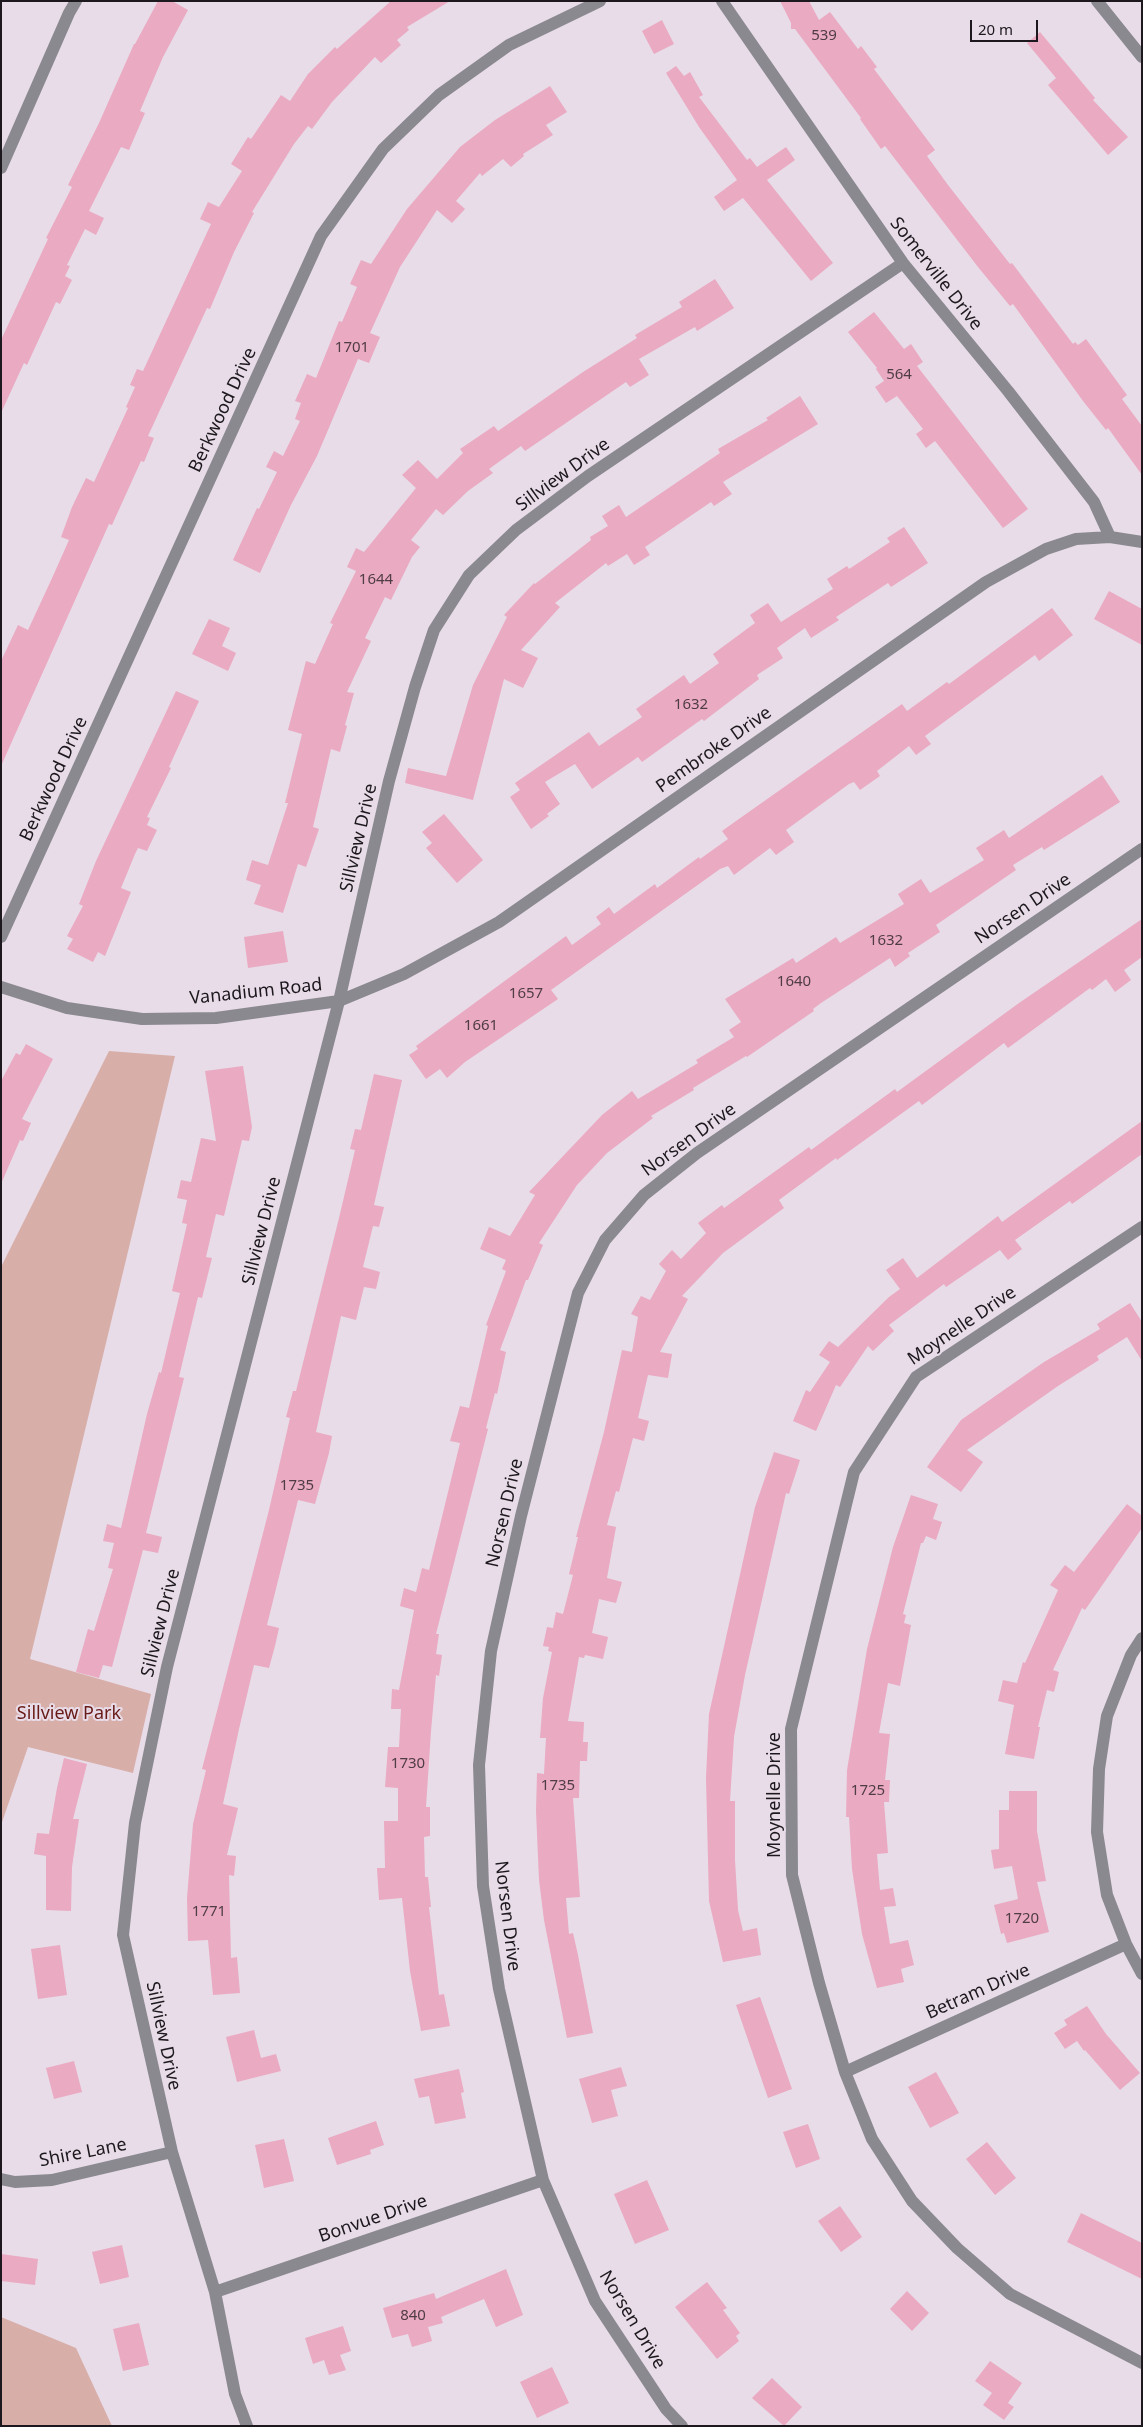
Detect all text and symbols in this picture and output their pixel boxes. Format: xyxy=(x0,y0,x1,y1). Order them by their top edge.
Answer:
scale bar xyxy=(973,10,1040,42)
text: 20 m xyxy=(978,19,1013,39)
house number: 539 xyxy=(811,27,837,45)
street label: Somerville Drive xyxy=(885,213,987,335)
house number: 1701 xyxy=(335,339,369,357)
street label: Berkwood Drive xyxy=(185,344,261,476)
house number: 564 xyxy=(886,366,912,384)
street label: Sillview Drive xyxy=(512,434,614,516)
house number: 1644 xyxy=(359,571,393,589)
house number: 1632 xyxy=(674,696,708,714)
street label: Pembroke Drive xyxy=(652,702,776,798)
street label: Berkwood Drive xyxy=(16,713,92,845)
street label: Sillview Drive xyxy=(336,782,382,894)
street label: Norsen Drive xyxy=(971,869,1075,949)
house number: 1632 xyxy=(869,932,903,950)
house number: 1640 xyxy=(777,973,811,991)
street label: Vanadium Road xyxy=(189,974,323,1010)
house number: 1657 xyxy=(509,985,543,1003)
house number: 1661 xyxy=(464,1017,498,1035)
street label: Norsen Drive xyxy=(638,1099,740,1181)
street label: Sillview Drive xyxy=(238,1175,286,1287)
street label: Moynelle Drive xyxy=(904,1282,1020,1370)
street label: Norsen Drive xyxy=(482,1456,528,1570)
house number: 1735 xyxy=(280,1477,314,1495)
street label: Sillview Drive xyxy=(137,1567,185,1679)
park label: Sillview Park xyxy=(17,1703,121,1725)
street label: Moynelle Drive xyxy=(764,1732,786,1858)
house number: 1730 xyxy=(391,1755,425,1773)
house number: 1735 xyxy=(541,1777,575,1795)
house number: 1725 xyxy=(851,1782,885,1800)
street label: Norsen Drive xyxy=(490,1860,524,1972)
house number: 1771 xyxy=(192,1903,226,1921)
house number: 1720 xyxy=(1005,1910,1039,1928)
street label: Betram Drive xyxy=(923,1959,1033,2025)
street label: Sillview Drive xyxy=(141,1980,185,2092)
street label: Shire Lane xyxy=(38,2134,128,2172)
street label: Bonvue Drive xyxy=(316,2190,430,2248)
street label: Norsen Drive xyxy=(594,2267,670,2373)
house number: 840 xyxy=(400,2307,426,2325)

